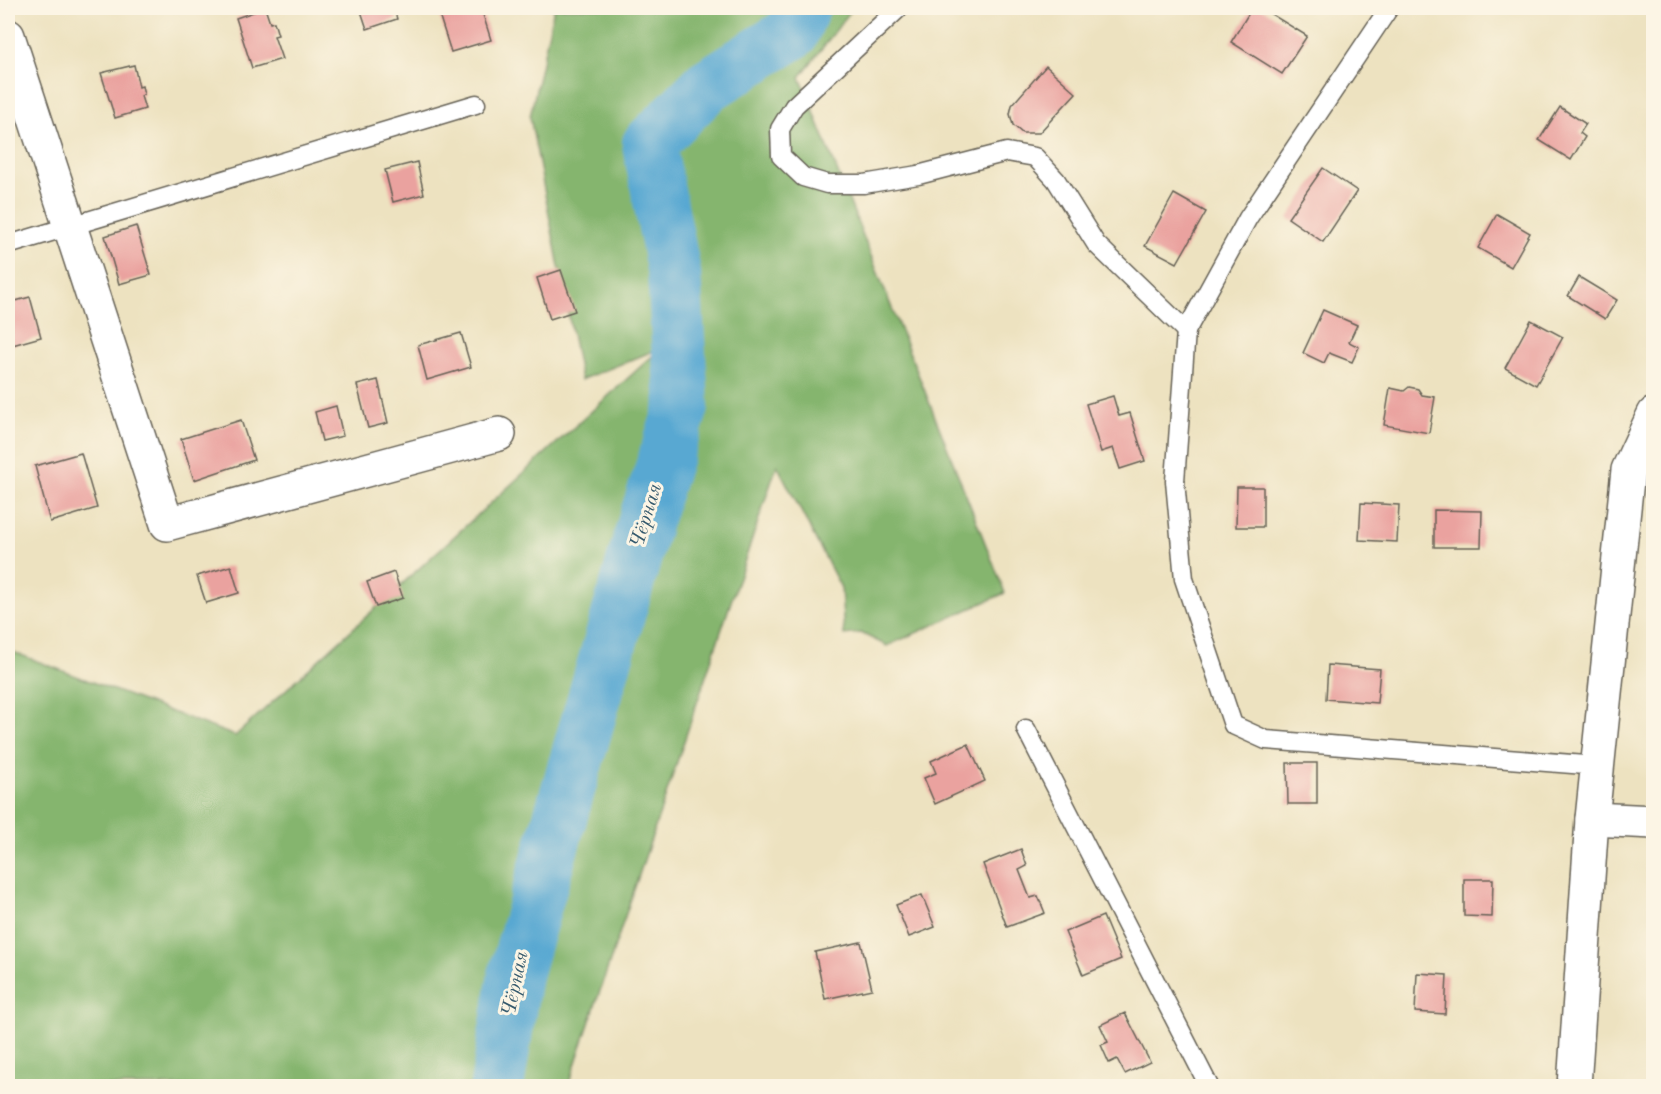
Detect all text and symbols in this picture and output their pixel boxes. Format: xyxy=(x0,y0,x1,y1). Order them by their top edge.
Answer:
water label: Чёрная xyxy=(628,481,666,551)
water label: Чёрная xyxy=(499,949,533,1019)

